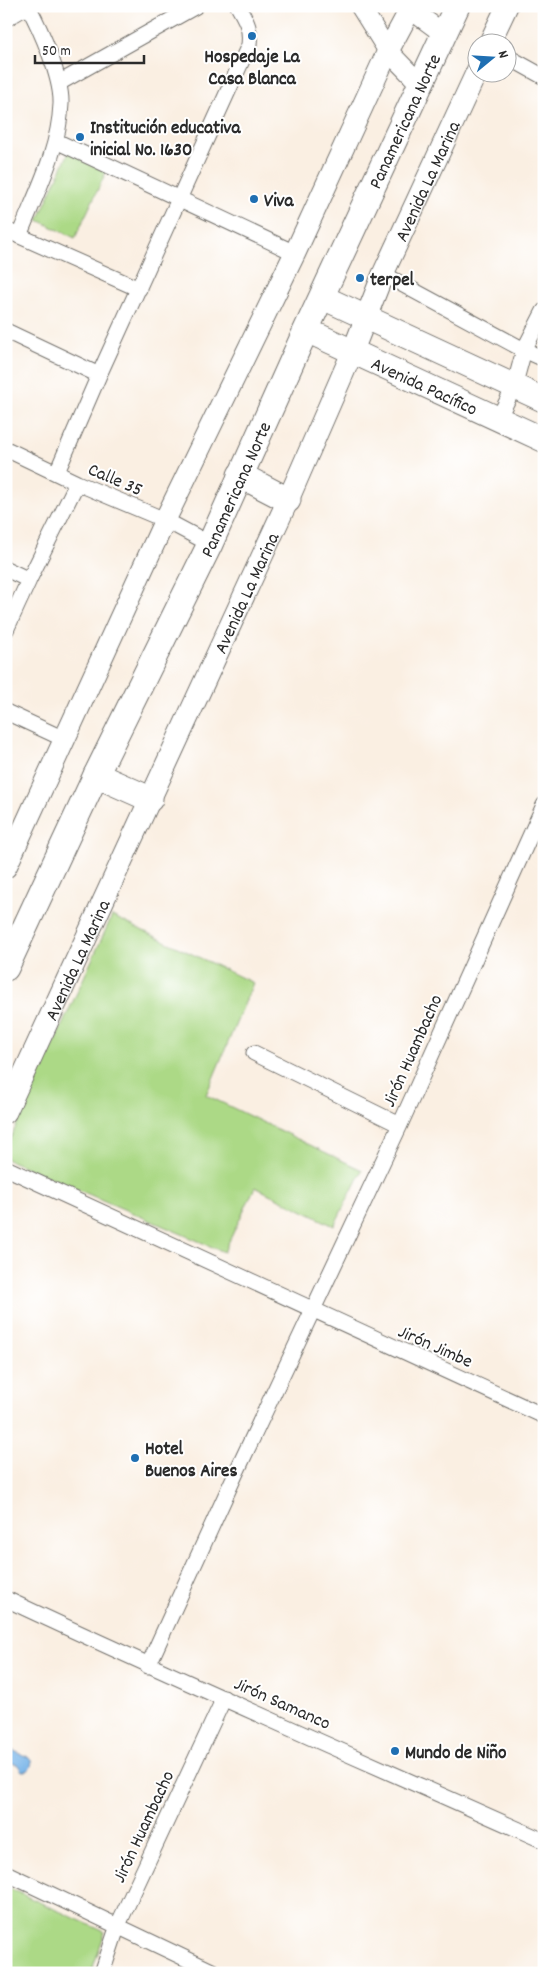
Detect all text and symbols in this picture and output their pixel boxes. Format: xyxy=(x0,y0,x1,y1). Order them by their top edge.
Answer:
marker: Hospedaje La Casa Blanca xyxy=(246,30,258,42)
scale bar xyxy=(35,32,144,64)
north arrow xyxy=(468,32,518,82)
text: 50 m xyxy=(42,41,71,63)
place label: Hospedaje La Casa Blanca xyxy=(204,45,301,94)
text: N xyxy=(492,48,513,61)
street label: Panamericana Norte xyxy=(364,50,450,194)
place label: Institución educativa inicial No. 1630 xyxy=(90,116,241,165)
street label: Avenida La Marina xyxy=(390,116,470,247)
marker: Institución educativa inicial No. 1630 xyxy=(74,131,86,143)
place label: Viva xyxy=(264,189,295,216)
marker: Viva xyxy=(248,193,260,205)
place label: terpel xyxy=(370,268,415,295)
marker: terpel xyxy=(354,272,366,284)
street label: Avenida Pacífico xyxy=(366,352,481,424)
street label: Panamericana Norte xyxy=(195,418,280,563)
street label: Calle 35 xyxy=(83,458,146,505)
street label: Avenida La Marina xyxy=(209,528,289,659)
street label: Avenida La Marina xyxy=(40,895,120,1026)
street label: Jirón Huambacho xyxy=(377,991,451,1112)
street label: Jirón Jimbe xyxy=(393,1320,476,1377)
place label: Hotel Buenos Aires xyxy=(145,1437,237,1486)
marker: Hotel Buenos Aires xyxy=(129,1452,141,1464)
street label: Jirón Samanco xyxy=(229,1672,334,1739)
place label: Mundo de Niño xyxy=(405,1741,507,1768)
marker: Mundo de Niño xyxy=(389,1745,401,1757)
street label: Jirón Huambacho xyxy=(107,1767,183,1888)

